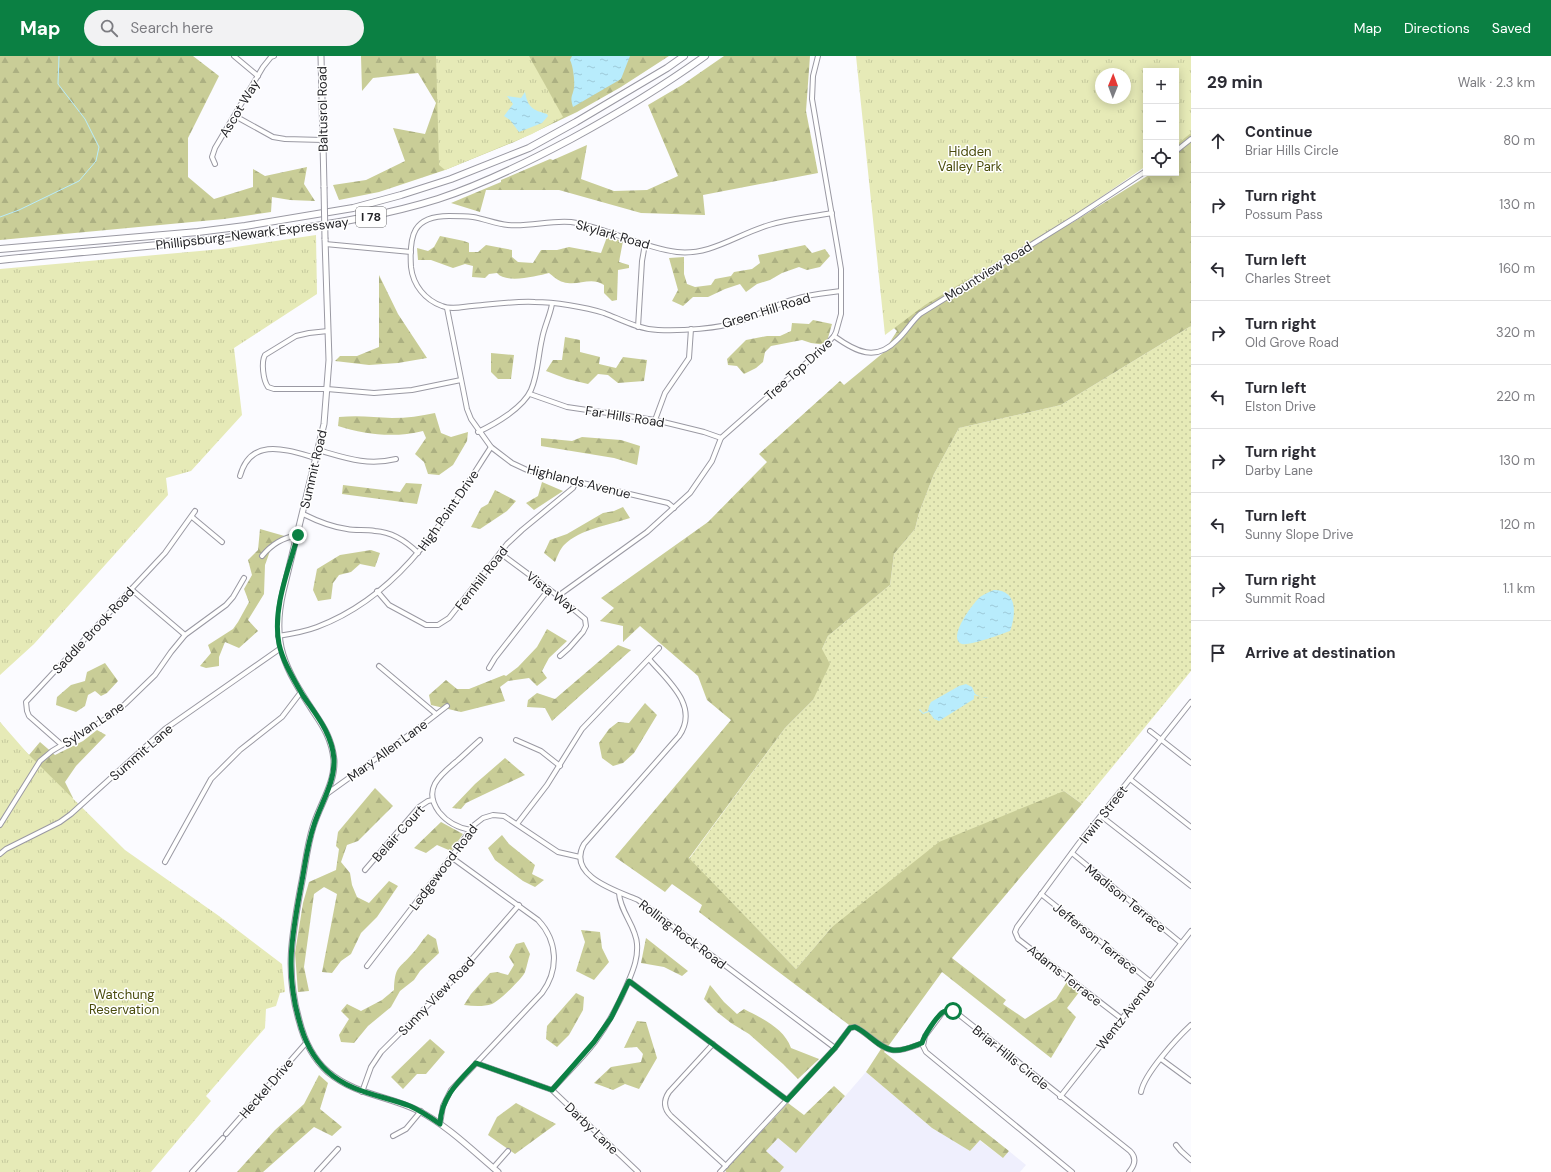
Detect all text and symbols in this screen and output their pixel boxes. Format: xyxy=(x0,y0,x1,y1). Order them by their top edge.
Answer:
search box xyxy=(84,10,364,46)
text: Map xyxy=(20,16,60,41)
icon: search xyxy=(98,17,120,39)
text: Search here xyxy=(130,18,213,38)
text: Map xyxy=(1354,19,1382,37)
text: Directions xyxy=(1404,19,1470,37)
text: Saved xyxy=(1492,19,1531,37)
street label: Baltusrol Road xyxy=(313,66,332,152)
north arrow xyxy=(1095,68,1131,104)
map controls xyxy=(1143,68,1179,176)
button: + xyxy=(1143,68,1179,104)
text: 29 min xyxy=(1207,71,1263,93)
text: Walk · 2.3 km xyxy=(1458,74,1535,91)
street label: Ascot Way xyxy=(215,76,263,140)
button: − xyxy=(1143,104,1179,140)
text: Continue xyxy=(1245,122,1313,142)
icon: ahead xyxy=(1207,130,1229,152)
text: 80 m xyxy=(1503,132,1535,149)
button: locate xyxy=(1143,140,1179,176)
text: Briar Hills Circle xyxy=(1245,142,1339,159)
park label: Hidden Valley Park xyxy=(938,143,1003,175)
text: Turn right xyxy=(1245,186,1316,206)
icon: right xyxy=(1207,194,1229,216)
text: 130 m xyxy=(1499,196,1535,213)
text: Possum Pass xyxy=(1245,206,1323,223)
road number: I 78 xyxy=(356,207,386,227)
street label: Phillipsburg-Newark Expressway xyxy=(155,213,350,254)
street label: Skylark Road xyxy=(574,216,652,253)
street label: Mountview Road xyxy=(942,238,1035,305)
text: Turn left xyxy=(1245,250,1306,270)
icon: left xyxy=(1207,258,1229,280)
text: 160 m xyxy=(1499,260,1535,277)
text: Charles Street xyxy=(1245,270,1331,287)
street label: Green Hill Road xyxy=(720,289,812,332)
text: Turn right xyxy=(1245,314,1316,334)
icon: right xyxy=(1207,322,1229,344)
text: 320 m xyxy=(1496,324,1535,341)
street label: Tree Top Drive xyxy=(761,334,836,404)
text: Old Grove Road xyxy=(1245,334,1339,351)
text: Turn left xyxy=(1245,378,1306,398)
icon: left xyxy=(1207,386,1229,408)
text: 220 m xyxy=(1496,388,1535,405)
text: Elston Drive xyxy=(1245,398,1316,415)
street label: Far Hills Road xyxy=(584,402,666,431)
street label: Summit Road xyxy=(296,428,331,510)
text: Turn right xyxy=(1245,442,1316,462)
icon: right xyxy=(1207,450,1229,472)
text: 130 m xyxy=(1499,452,1535,469)
street label: Highlands Avenue xyxy=(525,460,633,503)
text: Darby Lane xyxy=(1245,462,1313,479)
street label: High Point Drive xyxy=(414,467,483,554)
text: Turn left xyxy=(1245,506,1306,526)
icon: left xyxy=(1207,514,1229,536)
text: 120 m xyxy=(1500,516,1535,533)
route end xyxy=(289,526,307,544)
text: Sunny Slope Drive xyxy=(1245,526,1353,543)
street label: Fernhill Road xyxy=(451,543,512,614)
street label: Vista Way xyxy=(523,568,581,617)
text: Turn right xyxy=(1245,570,1316,590)
icon: right xyxy=(1207,578,1229,600)
text: 1.1 km xyxy=(1503,580,1535,597)
street label: Saddle Brook Road xyxy=(49,583,138,677)
text: Summit Road xyxy=(1245,590,1325,607)
icon: arrive xyxy=(1207,642,1229,664)
text: Arrive at destination xyxy=(1245,643,1396,663)
street label: Sylvan Lane xyxy=(59,698,127,751)
street label: Mary Allen Lane xyxy=(344,716,431,785)
street label: Summit Lane xyxy=(106,720,177,785)
street label: Irwin Street xyxy=(1076,782,1131,847)
street label: Belair Court xyxy=(368,801,428,865)
street label: Ledgewood Road xyxy=(406,821,481,914)
street label: Madison Terrace xyxy=(1082,860,1170,936)
street label: Rolling Rock Road xyxy=(636,896,730,973)
street label: Jefferson Terrace xyxy=(1050,899,1142,978)
street label: Adams Terrace xyxy=(1024,941,1105,1010)
street label: Sunny View Road xyxy=(394,953,478,1039)
street label: Wentz Avenue xyxy=(1092,975,1158,1053)
park label: Watchung Reservation xyxy=(89,986,159,1018)
route start xyxy=(944,1002,962,1020)
street label: Briar Hills Circle xyxy=(969,1021,1052,1093)
street label: Heckel Drive xyxy=(236,1055,297,1122)
street label: Darby Lane xyxy=(561,1099,622,1158)

